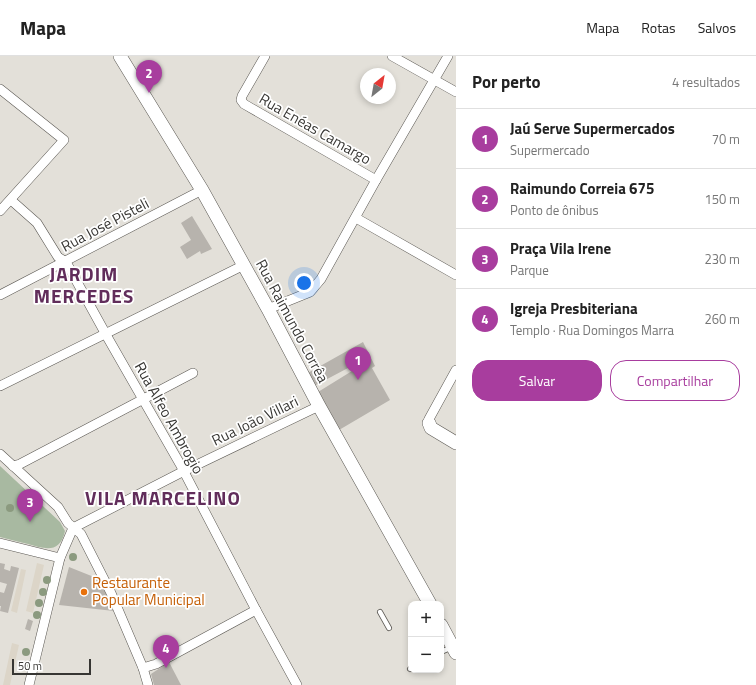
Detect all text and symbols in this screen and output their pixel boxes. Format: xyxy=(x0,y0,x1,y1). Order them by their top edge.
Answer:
text: Mapa xyxy=(20,13,66,42)
text: Mapa xyxy=(586,17,619,38)
text: Rotas xyxy=(641,17,676,38)
text: Salvos xyxy=(698,17,736,38)
pin: 2 xyxy=(136,60,162,93)
north arrow xyxy=(360,68,396,104)
text: Por perto xyxy=(472,69,541,95)
text: 4 resultados xyxy=(672,72,740,92)
street label: Rua Enéas Camargo xyxy=(255,87,376,170)
text: Jaú Serve Supermercados xyxy=(510,117,675,140)
text: 1 xyxy=(481,129,489,149)
text: 70 m xyxy=(712,129,740,149)
text: Supermercado xyxy=(510,140,590,160)
text: Raimundo Correia 675 xyxy=(510,177,654,200)
text: 2 xyxy=(481,189,489,209)
text: 150 m xyxy=(704,189,740,209)
street label: Rua José Pisteli xyxy=(57,192,153,257)
text: Ponto de ônibus xyxy=(510,200,599,220)
text: Praça Vila Irene xyxy=(510,237,611,260)
text: 3 xyxy=(481,249,489,269)
text: 230 m xyxy=(704,249,740,269)
street label: Rua Raimundo Corrêa xyxy=(250,255,335,387)
district label: JARDIM MERCEDES xyxy=(34,259,134,310)
text: Parque xyxy=(510,260,549,280)
your location xyxy=(294,273,314,293)
text: Igreja Presbiteriana xyxy=(510,297,638,320)
text: 4 xyxy=(481,309,489,329)
text: 260 m xyxy=(704,309,740,329)
text: Templo · Rua Domingos Marra xyxy=(510,320,674,340)
pin: 1 xyxy=(345,347,371,380)
street label: Rua Alfeo Ambrogio xyxy=(129,357,210,478)
button: Salvar xyxy=(472,360,602,401)
button: Compartilhar xyxy=(610,360,740,401)
street label: Rua João Villari xyxy=(208,390,302,451)
district label: VILA MARCELINO xyxy=(85,483,241,512)
pin: 3 xyxy=(17,489,43,522)
place label: Restaurante Popular Municipal xyxy=(92,571,205,611)
marker: Restaurante Popular Municipal xyxy=(79,587,89,597)
map controls xyxy=(408,601,444,673)
button: + xyxy=(408,601,444,637)
pin: 4 xyxy=(153,635,179,668)
button: − xyxy=(408,637,444,673)
scale bar xyxy=(12,657,91,676)
text: 50 m xyxy=(18,658,42,674)

